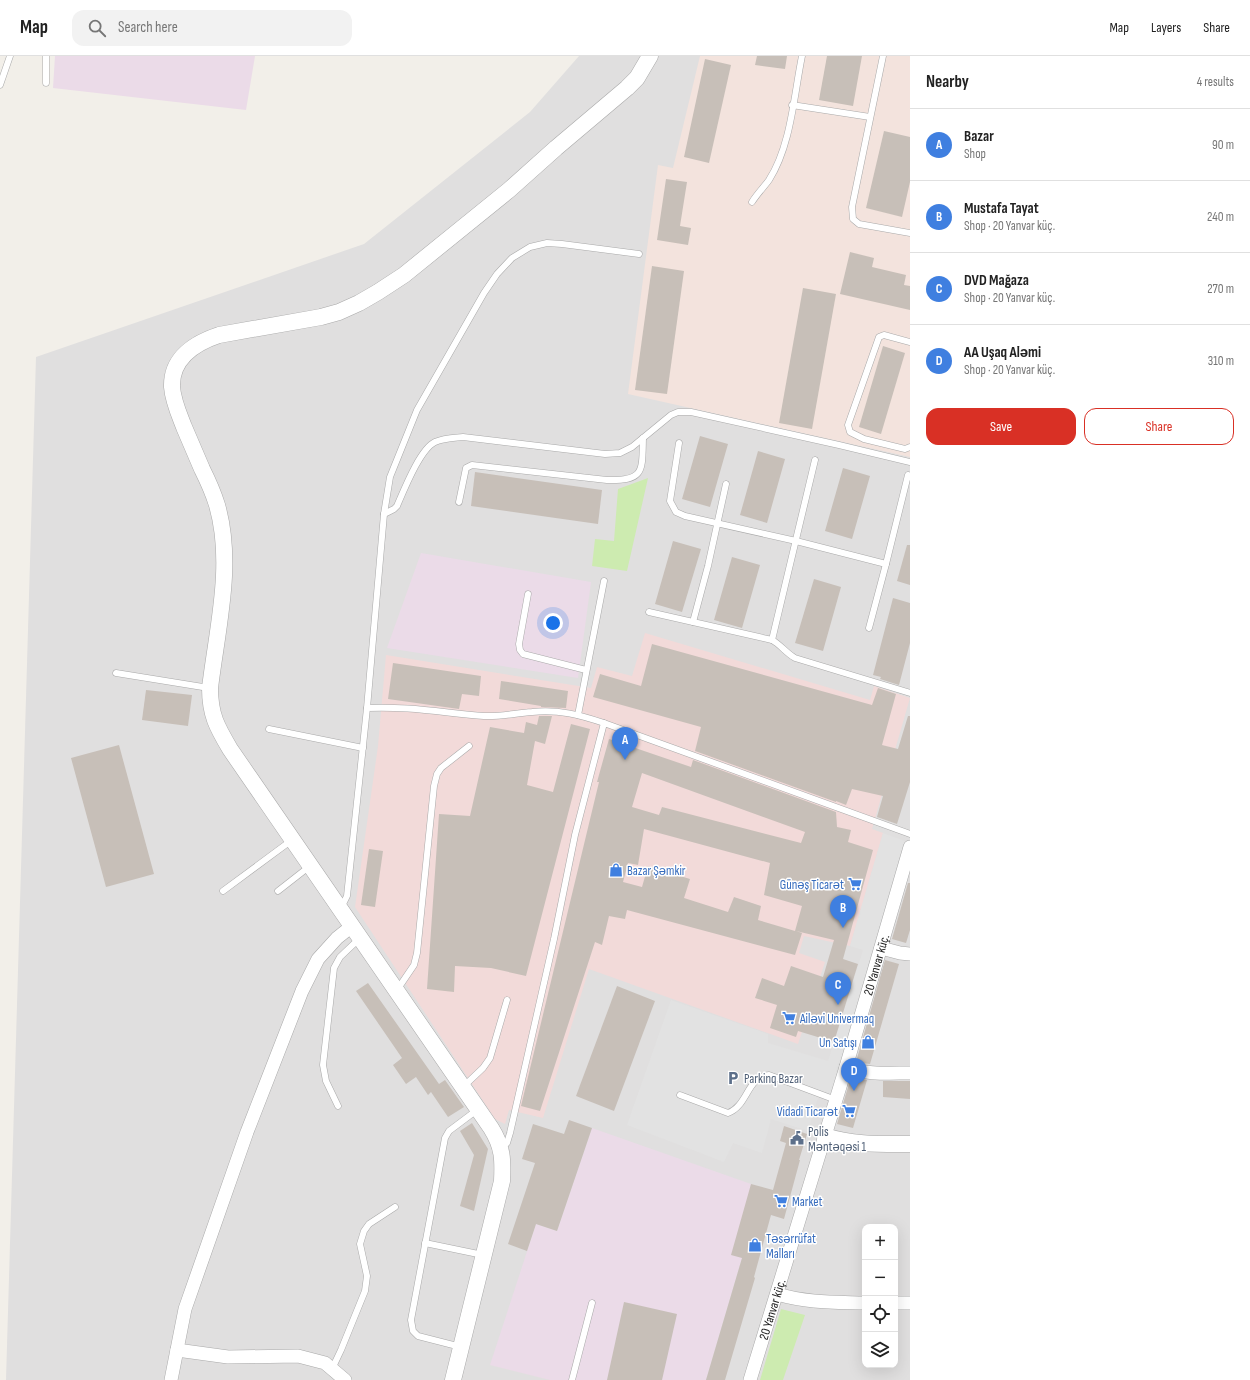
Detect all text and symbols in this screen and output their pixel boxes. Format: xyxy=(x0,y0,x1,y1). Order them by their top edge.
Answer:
search box xyxy=(72,10,352,46)
text: Map xyxy=(20,16,48,39)
icon: search xyxy=(86,17,108,39)
text: Search here xyxy=(118,18,178,37)
text: Map xyxy=(1109,19,1129,36)
text: Layers xyxy=(1151,19,1181,36)
text: Share xyxy=(1203,19,1230,36)
text: Nearby xyxy=(926,72,969,92)
text: 4 results xyxy=(1197,74,1234,90)
text: Bazar xyxy=(964,127,994,146)
text: A xyxy=(936,137,942,153)
text: 90 m xyxy=(1212,137,1234,153)
text: Shop xyxy=(964,146,986,162)
text: Mustafa Tayat xyxy=(964,199,1039,218)
text: B xyxy=(936,209,942,225)
text: 240 m xyxy=(1207,209,1234,225)
text: Shop · 20 Yanvar küç. xyxy=(964,218,1055,234)
text: DVD Mağaza xyxy=(964,271,1029,290)
text: C xyxy=(936,281,942,297)
text: 270 m xyxy=(1207,281,1234,297)
text: Shop · 20 Yanvar küç. xyxy=(964,290,1055,306)
text: AA Uşaq Aləmi xyxy=(964,343,1041,362)
text: D xyxy=(936,353,942,369)
text: 310 m xyxy=(1208,353,1234,369)
text: Shop · 20 Yanvar küç. xyxy=(964,362,1055,378)
button: Save xyxy=(926,408,1076,445)
button: Share xyxy=(1084,408,1234,445)
your location xyxy=(543,613,563,633)
pin: A xyxy=(612,727,638,760)
shop icon: Bazar Şəmkir xyxy=(608,862,624,878)
place label: Bazar Şəmkir xyxy=(627,863,686,879)
supermarket icon: Günəş Ticarət xyxy=(847,876,863,892)
place label: Günəş Ticarət xyxy=(780,877,844,893)
pin: B xyxy=(830,895,856,928)
street label: 20 Yanvar küç. xyxy=(860,933,893,997)
pin: C xyxy=(825,972,851,1005)
supermarket icon: Ailəvi Univermaq xyxy=(781,1010,797,1026)
place label: Ailəvi Univermaq xyxy=(799,1011,874,1027)
shop icon: Un Satışı xyxy=(860,1034,876,1050)
place label: Un Satışı xyxy=(819,1035,857,1051)
pin: D xyxy=(841,1058,867,1091)
parking icon: Parkinq Bazar xyxy=(725,1070,741,1086)
place label: Parkinq Bazar xyxy=(744,1071,803,1087)
supermarket icon: Vidadi Ticarət xyxy=(841,1103,857,1119)
place label: Vidadi Ticarət xyxy=(777,1104,838,1120)
place label: Polis Məntəqəsi 1 xyxy=(808,1124,867,1155)
public building icon: Polis Məntəqəsi 1 xyxy=(789,1130,805,1146)
supermarket icon: Market xyxy=(773,1193,789,1209)
place label: Market xyxy=(792,1194,822,1210)
map controls xyxy=(862,1224,898,1368)
button: + xyxy=(862,1224,898,1260)
place label: Təsərrüfat Malları xyxy=(766,1231,816,1262)
shop icon: Təsərrüfat Malları xyxy=(747,1237,763,1253)
button: − xyxy=(862,1260,898,1296)
street label: 20 Yanvar küç. xyxy=(756,1277,789,1342)
button: locate xyxy=(862,1296,898,1332)
button: layers xyxy=(862,1332,898,1368)

